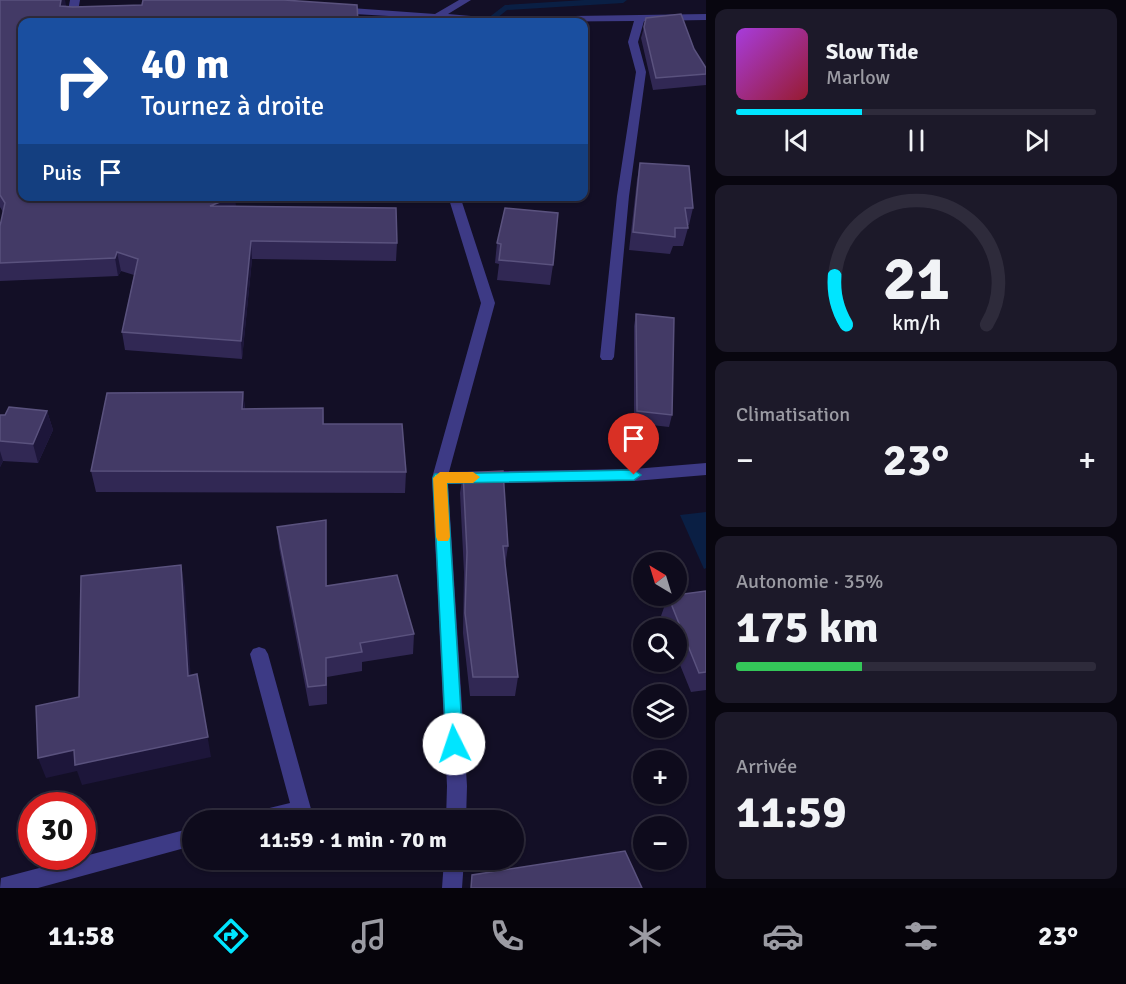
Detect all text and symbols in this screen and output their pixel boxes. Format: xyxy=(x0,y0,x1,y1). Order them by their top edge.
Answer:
text: Slow Tide xyxy=(826,38,918,65)
text: 40 m xyxy=(141,39,230,90)
icon: right xyxy=(42,42,120,120)
text: Marlow xyxy=(826,65,890,90)
text: Tournez à droite xyxy=(141,90,324,123)
icon: previous xyxy=(780,124,813,157)
icon: pause xyxy=(900,124,933,157)
icon: next xyxy=(1020,124,1053,157)
icon: arrive xyxy=(94,156,127,189)
text: Puis xyxy=(42,159,82,186)
text: 21 xyxy=(882,240,950,317)
text: km/h xyxy=(892,311,940,337)
text: Climatisation xyxy=(736,402,850,427)
pin xyxy=(608,413,659,475)
icon: arrive xyxy=(617,422,650,455)
text: 23° xyxy=(883,433,949,488)
text: − xyxy=(736,440,754,481)
text: + xyxy=(1078,440,1096,481)
north arrow xyxy=(633,552,687,606)
map controls xyxy=(633,552,687,870)
text: Autonomie · 35% xyxy=(736,569,883,594)
text: 175 km xyxy=(736,600,879,655)
button: search xyxy=(633,618,687,672)
button: layers xyxy=(633,684,687,738)
position arrow xyxy=(422,712,486,776)
button: + xyxy=(633,750,687,804)
text: Arrivée xyxy=(736,754,797,779)
text: 11:59 xyxy=(736,785,846,840)
speed limit sign: 30 xyxy=(18,792,96,870)
button: − xyxy=(633,816,687,870)
text: 11:59 · 1 min · 70 m xyxy=(259,826,447,853)
icon: directions xyxy=(210,915,252,957)
icon: music xyxy=(348,915,390,957)
icon: phone xyxy=(486,915,528,957)
icon: climate xyxy=(624,915,666,957)
icon: car xyxy=(762,915,804,957)
icon: filters xyxy=(900,915,942,957)
text: 11:58 xyxy=(48,920,114,953)
text: 23° xyxy=(1038,920,1078,953)

